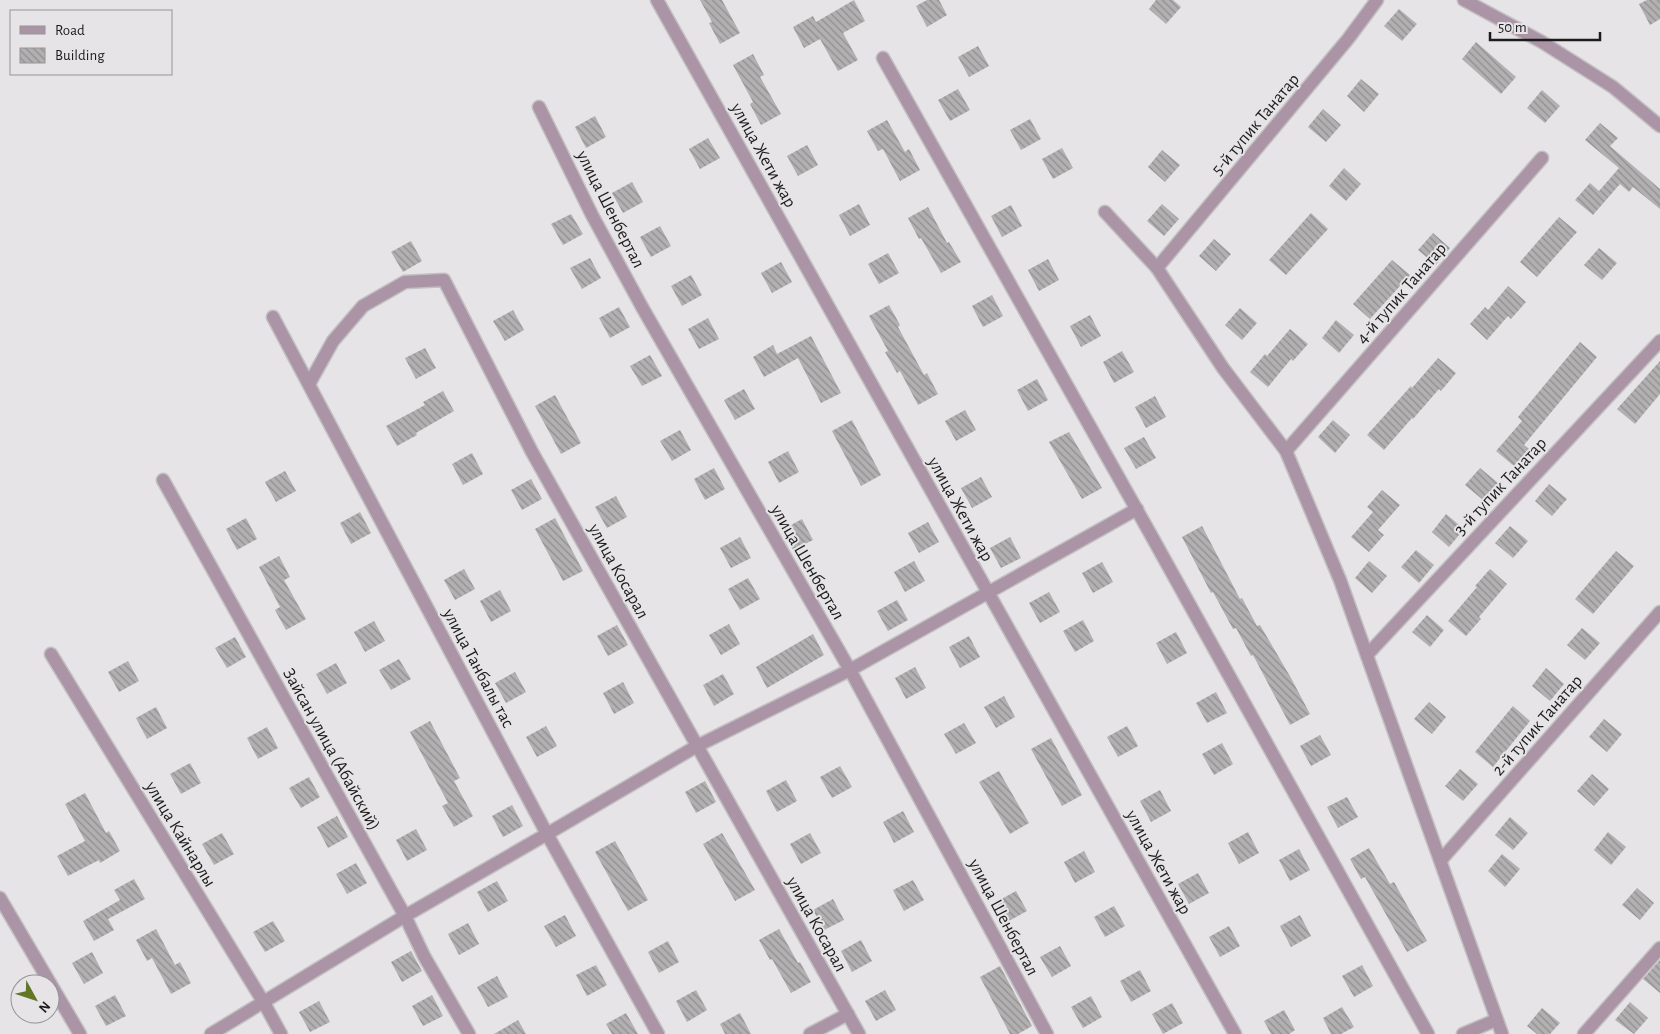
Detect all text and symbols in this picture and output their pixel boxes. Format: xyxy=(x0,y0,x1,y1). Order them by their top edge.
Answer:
legend xyxy=(10,10,172,75)
scale bar xyxy=(1490,10,1600,42)
text: 50 m xyxy=(1498,20,1527,35)
text: Road xyxy=(55,23,85,38)
text: Building xyxy=(55,48,105,63)
street label: 5-й тупик Танатар xyxy=(1208,70,1303,179)
street label: улица Жети жар xyxy=(727,99,799,211)
street label: улица Шенбертал xyxy=(572,146,648,271)
street label: 4-й тупик Танатар xyxy=(1353,240,1450,348)
street label: 3-й тупик Танатар xyxy=(1451,434,1550,539)
street label: улица Жети жар xyxy=(924,453,996,565)
street label: улица Шенбертал xyxy=(767,501,848,623)
street label: улица Косарал xyxy=(584,520,652,622)
street label: улица Танбалы тас xyxy=(439,605,518,731)
street label: Зайсан улица (Абайский) xyxy=(279,665,384,834)
street label: 2-й тупик Танатар xyxy=(1489,672,1586,779)
street label: улица Кайнарлы xyxy=(141,778,219,890)
street label: улица Жети жар xyxy=(1122,806,1194,918)
street label: улица Шенбертал xyxy=(964,855,1042,979)
street label: улица Косарал xyxy=(782,873,850,975)
north arrow xyxy=(10,974,60,1024)
text: N xyxy=(36,998,53,1015)

